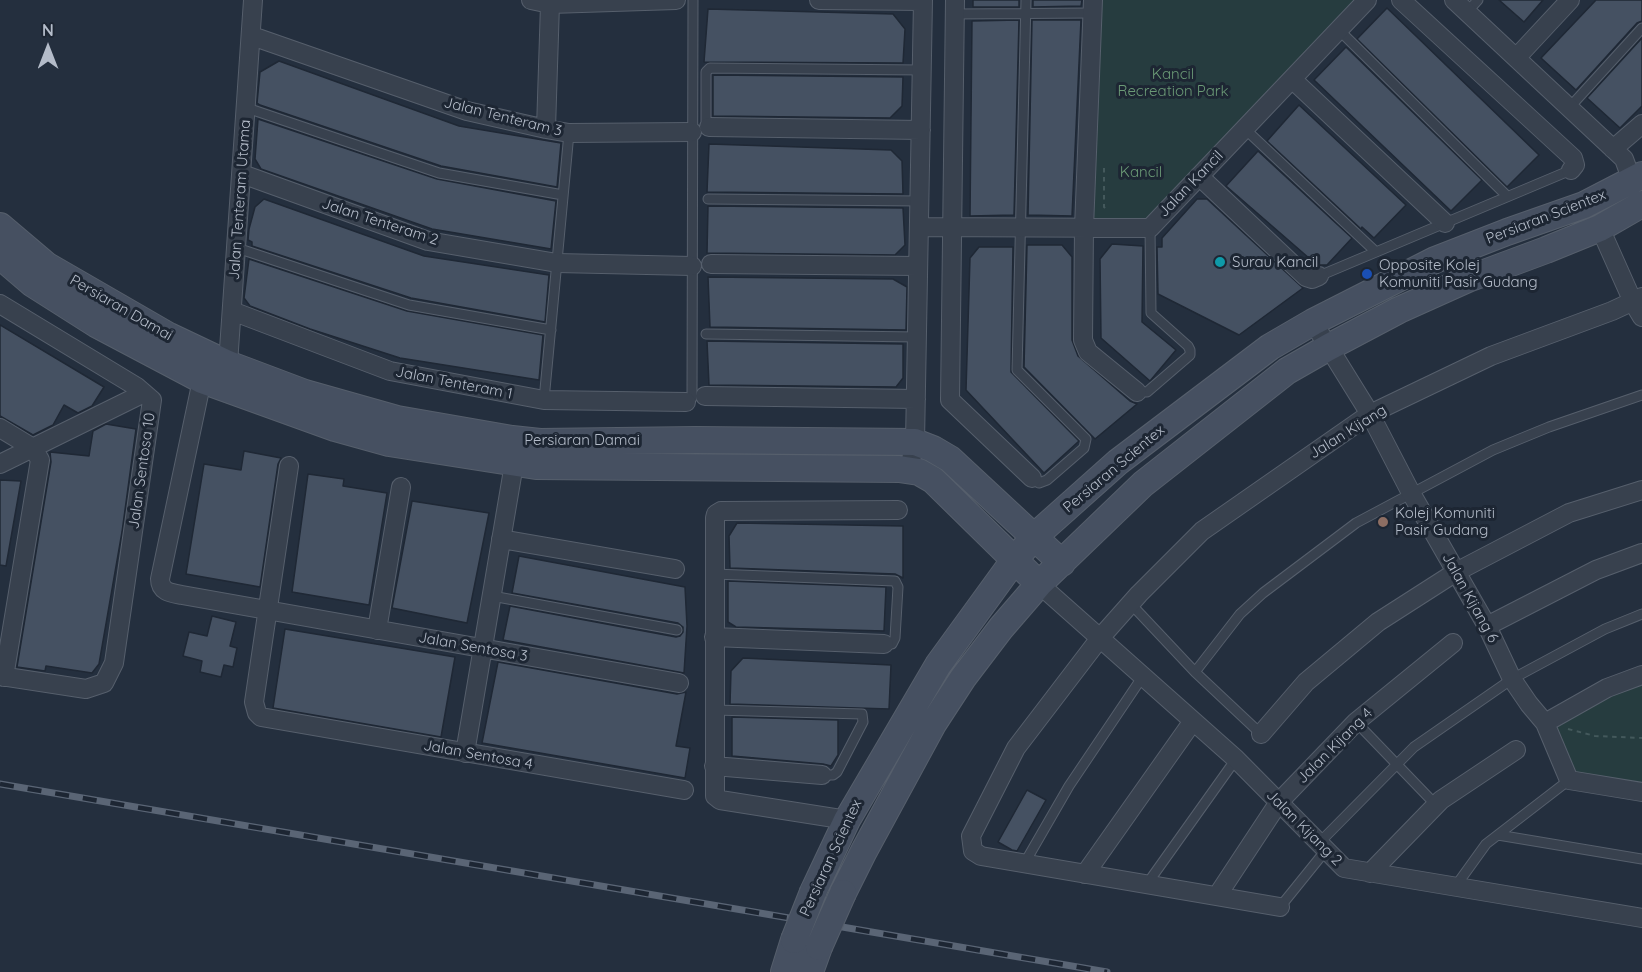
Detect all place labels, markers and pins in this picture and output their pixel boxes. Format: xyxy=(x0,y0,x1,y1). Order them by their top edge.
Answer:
place label: Surau Kancil xyxy=(1232,253,1318,271)
marker: Surau Kancil xyxy=(1213,255,1227,269)
place label: Opposite Kolej Komuniti Pasir Gudang xyxy=(1379,256,1538,291)
marker: Opposite Kolej Komuniti Pasir Gudang xyxy=(1360,267,1374,281)
place label: Kolej Komuniti Pasir Gudang xyxy=(1395,504,1495,539)
marker: Kolej Komuniti Pasir Gudang xyxy=(1376,515,1390,529)

